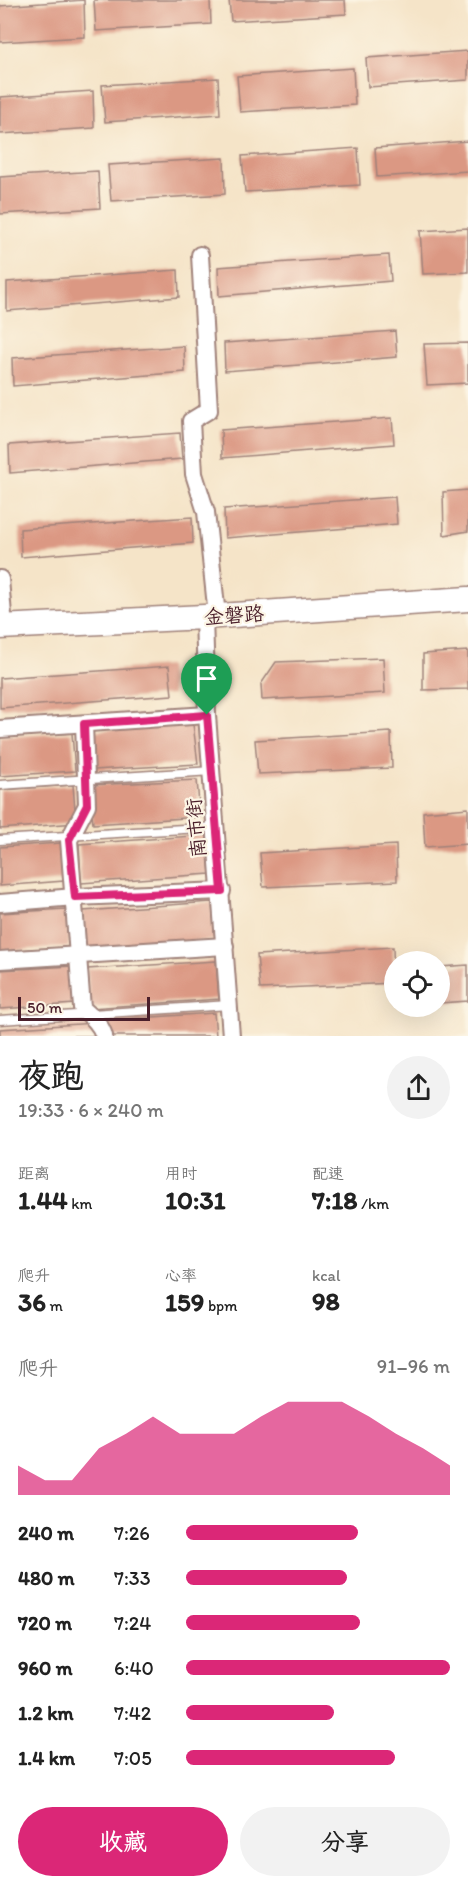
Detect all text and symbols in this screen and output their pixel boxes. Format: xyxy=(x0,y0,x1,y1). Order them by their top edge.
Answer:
street label: 金磐路 xyxy=(203,601,266,629)
pin xyxy=(181,653,232,715)
icon: arrive xyxy=(190,662,223,695)
street label: 南市街 xyxy=(181,797,211,859)
map controls xyxy=(384,951,450,1017)
button: locate xyxy=(384,951,450,1017)
scale bar xyxy=(18,994,150,1022)
text: 50 m xyxy=(27,998,62,1017)
text: 夜跑 xyxy=(18,1056,84,1095)
button: share xyxy=(387,1056,450,1119)
text: 19:33 · 6 × 240 m xyxy=(18,1098,164,1122)
text: 距离 xyxy=(18,1164,50,1183)
text: 用时 xyxy=(165,1164,197,1183)
text: 配速 xyxy=(312,1164,344,1183)
text: 1.44 xyxy=(18,1184,68,1216)
text: 10:31 xyxy=(165,1184,226,1216)
text: 7:18 xyxy=(312,1184,358,1216)
text: km xyxy=(68,1194,92,1213)
text: /km xyxy=(358,1194,389,1213)
text: 爬升 xyxy=(18,1266,50,1285)
text: 心率 xyxy=(165,1266,197,1285)
text: kcal xyxy=(312,1266,340,1285)
text: 98 xyxy=(312,1285,340,1317)
text: 36 xyxy=(18,1286,46,1318)
text: 159 xyxy=(165,1286,204,1318)
text: m xyxy=(46,1296,63,1315)
text: bpm xyxy=(204,1296,238,1315)
text: 91–96 m xyxy=(377,1354,450,1378)
text: 爬升 xyxy=(18,1356,58,1380)
text: 240 m xyxy=(18,1521,74,1545)
text: 7:26 xyxy=(114,1521,150,1545)
text: 480 m xyxy=(18,1566,75,1590)
text: 7:33 xyxy=(114,1566,151,1590)
text: 720 m xyxy=(18,1611,72,1635)
text: 7:24 xyxy=(114,1611,151,1635)
text: 960 m xyxy=(18,1656,73,1680)
text: 6:40 xyxy=(114,1656,154,1680)
text: 1.2 km xyxy=(18,1701,74,1725)
text: 7:42 xyxy=(114,1701,151,1725)
text: 1.4 km xyxy=(18,1746,75,1770)
text: 7:05 xyxy=(114,1746,152,1770)
button: 收藏 xyxy=(18,1807,228,1876)
button: 分享 xyxy=(240,1807,450,1876)

